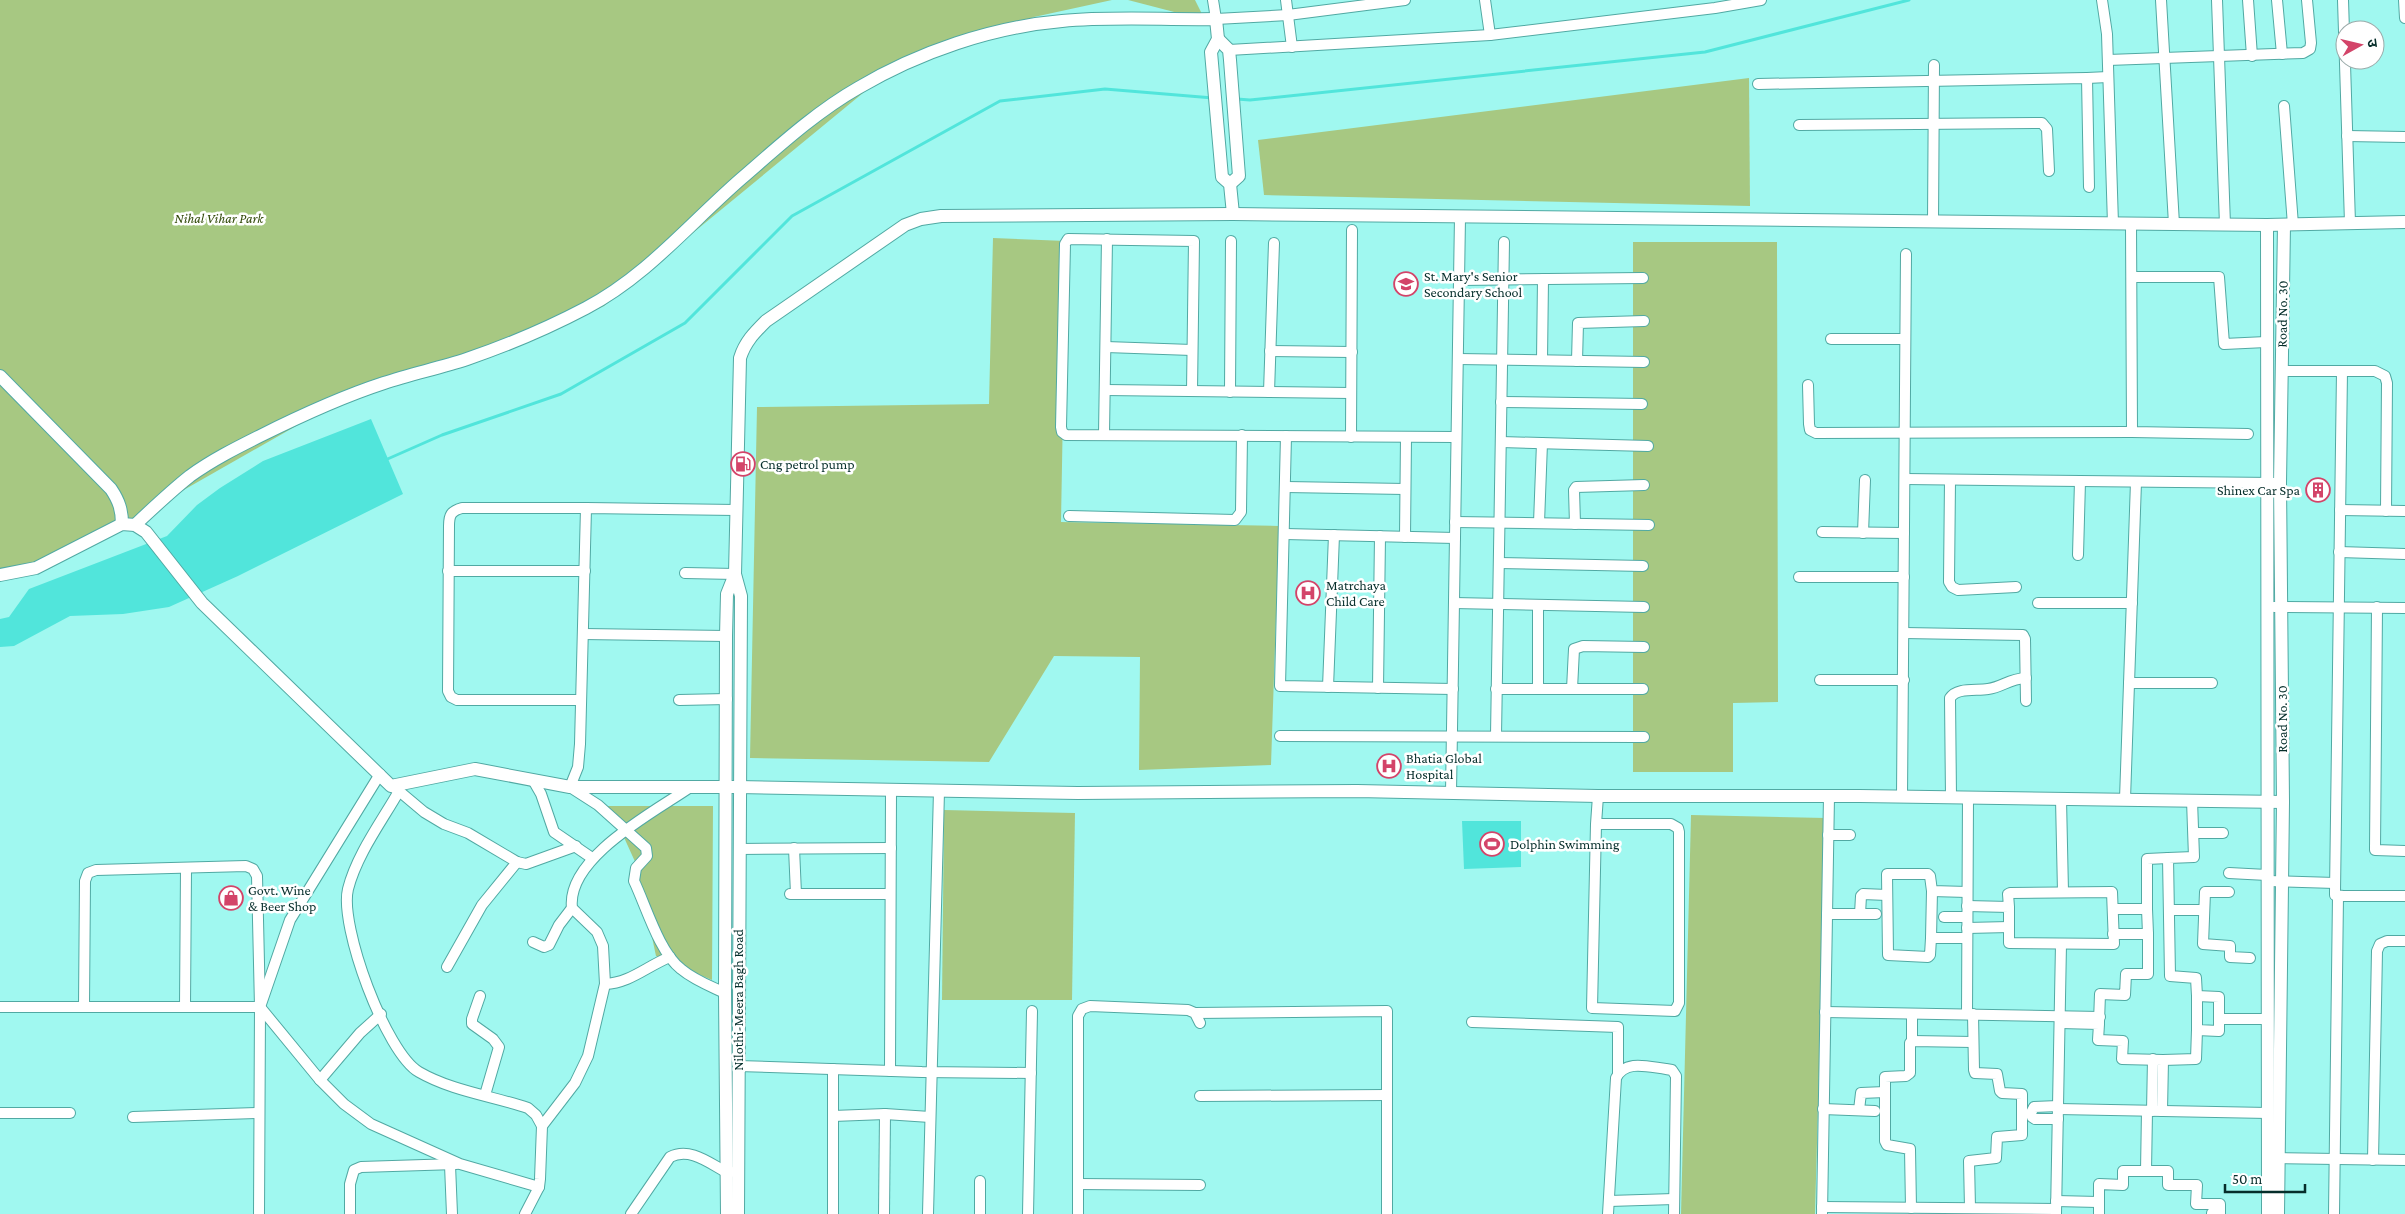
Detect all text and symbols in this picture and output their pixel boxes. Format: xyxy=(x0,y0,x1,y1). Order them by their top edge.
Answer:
north arrow xyxy=(2335,20,2385,70)
text: उ xyxy=(2364,38,2381,49)
park label: Nihal Vihar Park xyxy=(175,210,264,226)
place label: St. Mary's Senior Secondary School xyxy=(1424,268,1523,300)
school or university icon: St. Mary's Senior Secondary School xyxy=(1393,271,1419,297)
street label: Road No. 30 xyxy=(2273,280,2291,348)
fuel station icon: Cng petrol pump xyxy=(730,451,756,477)
place label: Cng petrol pump xyxy=(760,456,855,472)
building icon: Shinex Car Spa xyxy=(2305,477,2331,503)
place label: Shinex Car Spa xyxy=(2217,482,2301,498)
place label: Matrchaya Child Care xyxy=(1326,577,1386,609)
hospital icon: Matrchaya Child Care xyxy=(1295,580,1321,606)
street label: Road No. 30 xyxy=(2274,685,2290,753)
place label: Bhatia Global Hospital xyxy=(1406,750,1482,782)
hospital icon: Bhatia Global Hospital xyxy=(1376,753,1402,779)
sports icon: Dolphin Swimming xyxy=(1479,831,1505,857)
place label: Dolphin Swimming xyxy=(1510,836,1620,852)
place label: Govt. Wine & Beer Shop xyxy=(248,882,316,914)
shop icon: Govt. Wine & Beer Shop xyxy=(218,885,244,911)
street label: Nilothi-Meera Bagh Road xyxy=(730,929,746,1071)
scale bar xyxy=(2225,1162,2305,1194)
text: 50 m xyxy=(2232,1171,2262,1187)

